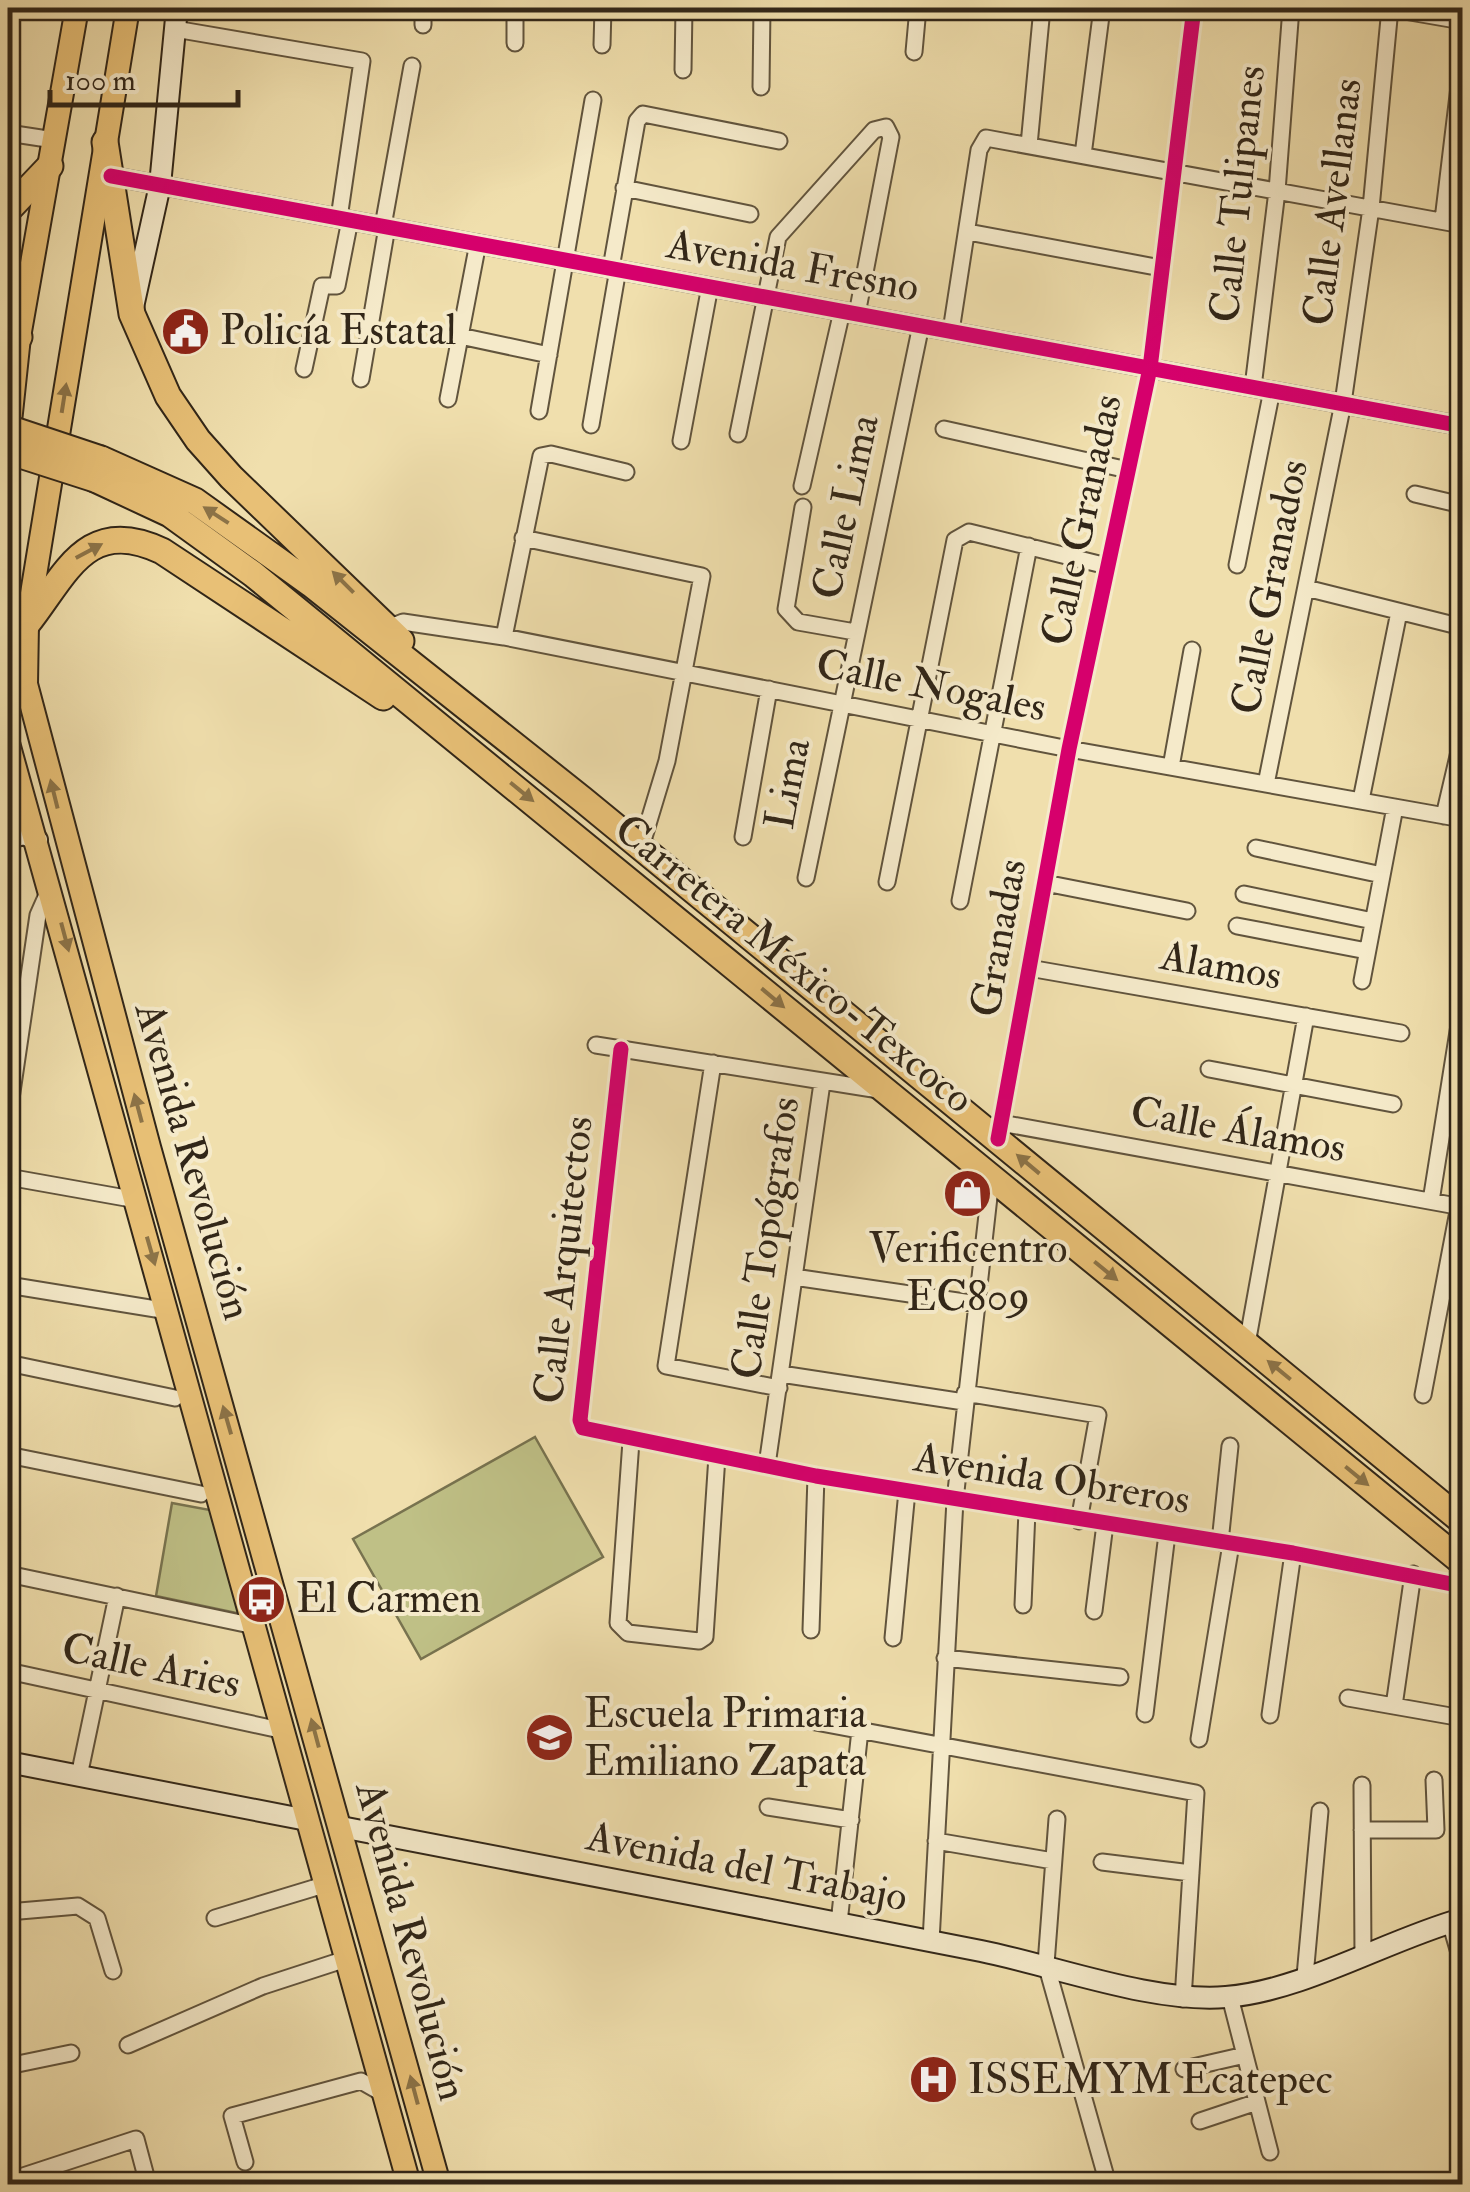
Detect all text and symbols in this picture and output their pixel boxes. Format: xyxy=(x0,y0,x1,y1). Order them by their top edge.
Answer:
scale bar xyxy=(50,45,238,107)
text: 100 m xyxy=(65,62,136,99)
street label: Calle Tulipanes xyxy=(1199,63,1277,325)
street label: Calle Avellanas xyxy=(1292,75,1374,329)
street label: Avenida Fresno xyxy=(662,218,923,314)
public building icon: Policía Estatal xyxy=(159,305,211,357)
place label: Policía Estatal xyxy=(220,305,457,357)
one-way arrow xyxy=(57,382,72,413)
street label: Calle Granadas xyxy=(1030,390,1134,650)
street label: Calle Lima xyxy=(801,409,891,604)
street label: Calle Granados xyxy=(1220,455,1320,719)
one-way arrow xyxy=(203,506,230,524)
one-way arrow xyxy=(75,543,103,560)
one-way arrow xyxy=(331,571,355,595)
street label: Calle Nogales xyxy=(812,638,1050,734)
street label: Lima xyxy=(754,733,822,834)
one-way arrow xyxy=(45,778,61,809)
one-way arrow xyxy=(509,781,534,802)
street label: Carretera México-Texcoco xyxy=(604,803,984,1125)
street label: Granadas xyxy=(960,855,1038,1021)
one-way arrow xyxy=(57,922,73,953)
street label: Alamos xyxy=(1156,930,1285,1002)
one-way arrow xyxy=(761,987,786,1009)
street label: Avenida Revolución xyxy=(123,995,263,1326)
street label: Calle Álamos xyxy=(1126,1084,1350,1174)
one-way arrow xyxy=(130,1092,145,1123)
street label: Calle Topógrafos xyxy=(720,1093,812,1383)
street label: Calle Arquitectos xyxy=(523,1114,605,1406)
one-way arrow xyxy=(1016,1154,1041,1175)
shop icon: Verificentro EC809 xyxy=(942,1167,994,1219)
place label: Verificentro EC809 xyxy=(869,1223,1067,1323)
one-way arrow xyxy=(143,1235,159,1266)
one-way arrow xyxy=(1093,1260,1118,1281)
one-way arrow xyxy=(1267,1360,1292,1382)
one-way arrow xyxy=(219,1404,234,1435)
street label: Avenida Obreros xyxy=(910,1431,1193,1526)
one-way arrow xyxy=(1345,1465,1370,1487)
bus stop icon: El Carmen xyxy=(235,1573,287,1625)
place label: El Carmen xyxy=(296,1573,481,1625)
street label: Calle Aries xyxy=(57,1622,245,1710)
place label: Escuela Primaria Emiliano Zapata xyxy=(584,1688,867,1788)
school or university icon: Escuela Primaria Emiliano Zapata xyxy=(523,1712,575,1764)
one-way arrow xyxy=(307,1717,323,1748)
street label: Avenida Revolución xyxy=(343,1775,479,2106)
street label: Avenida del Trabajo xyxy=(581,1810,912,1924)
hospital icon: ISSEMYM Ecatepec xyxy=(907,2054,959,2106)
place label: ISSEMYM Ecatepec xyxy=(968,2054,1333,2106)
one-way arrow xyxy=(406,2074,421,2105)

